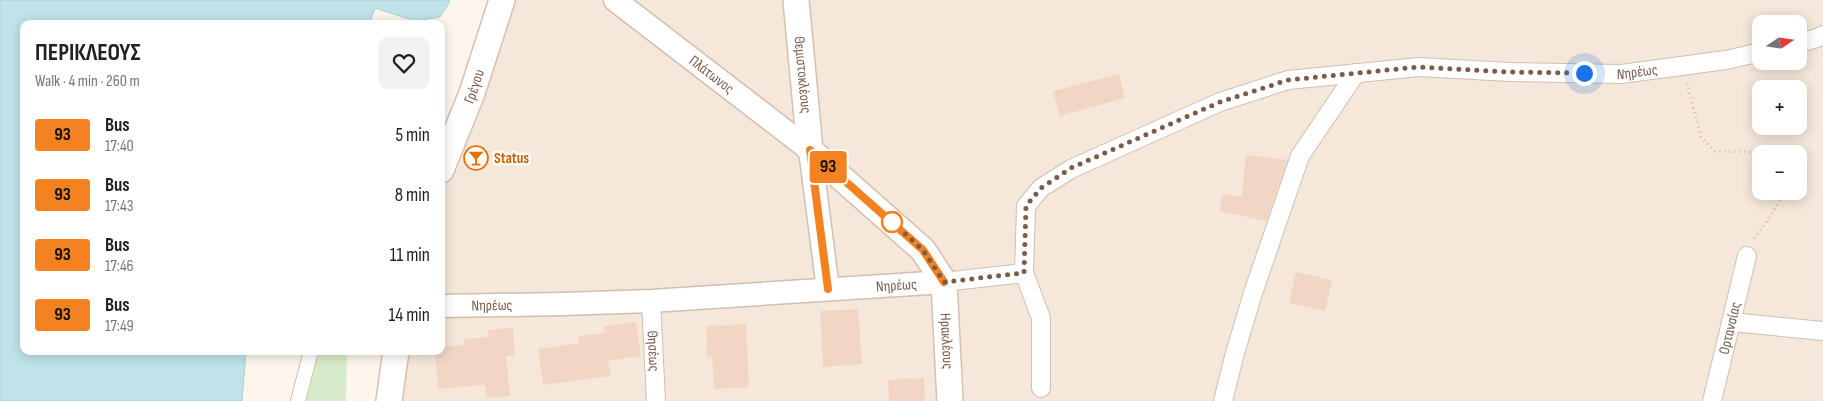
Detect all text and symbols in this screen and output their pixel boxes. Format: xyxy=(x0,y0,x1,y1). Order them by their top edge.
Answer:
north arrow xyxy=(1752,15,1808,70)
map controls xyxy=(1752,15,1807,200)
street label: Θεμιστοκλέους xyxy=(789,35,816,114)
button: heart xyxy=(378,37,430,89)
text: ΠΕΡΙΚΛΕΟΥΣ xyxy=(35,38,140,67)
street label: Πλάτωνος xyxy=(685,51,738,98)
street label: Νηρέως xyxy=(1617,60,1659,84)
your location xyxy=(1572,61,1597,86)
street label: Γρέγου xyxy=(460,67,489,106)
text: Walk · 4 min · 260 m xyxy=(35,72,140,91)
button: + xyxy=(1752,80,1807,135)
text: Bus xyxy=(105,114,130,137)
text: 93 xyxy=(54,124,71,145)
text: 5 min xyxy=(395,124,430,147)
text: 17:40 xyxy=(105,137,134,156)
bar icon: Status xyxy=(463,145,489,171)
button: − xyxy=(1752,145,1807,200)
place label: Status xyxy=(494,149,529,168)
line badge: 93 xyxy=(806,151,850,183)
text: 93 xyxy=(820,156,836,177)
text: Bus xyxy=(105,174,130,197)
text: 93 xyxy=(54,184,71,205)
text: 8 min xyxy=(395,184,430,207)
text: 17:43 xyxy=(105,197,133,216)
unlabelled marker xyxy=(881,211,903,233)
text: Bus xyxy=(105,234,130,257)
text: 93 xyxy=(54,244,71,265)
text: 11 min xyxy=(390,244,430,267)
text: 17:46 xyxy=(105,257,134,276)
street label: Νηρέως xyxy=(875,275,918,296)
text: Bus xyxy=(105,294,130,317)
street label: Νηρέως xyxy=(471,296,513,315)
street label: Ορτανσίας xyxy=(1715,300,1746,356)
text: 93 xyxy=(54,304,71,325)
text: 14 min xyxy=(389,304,430,327)
street label: Ηρακλέους xyxy=(936,313,957,370)
text: 17:49 xyxy=(105,317,134,336)
street label: Θησέως xyxy=(642,330,664,372)

